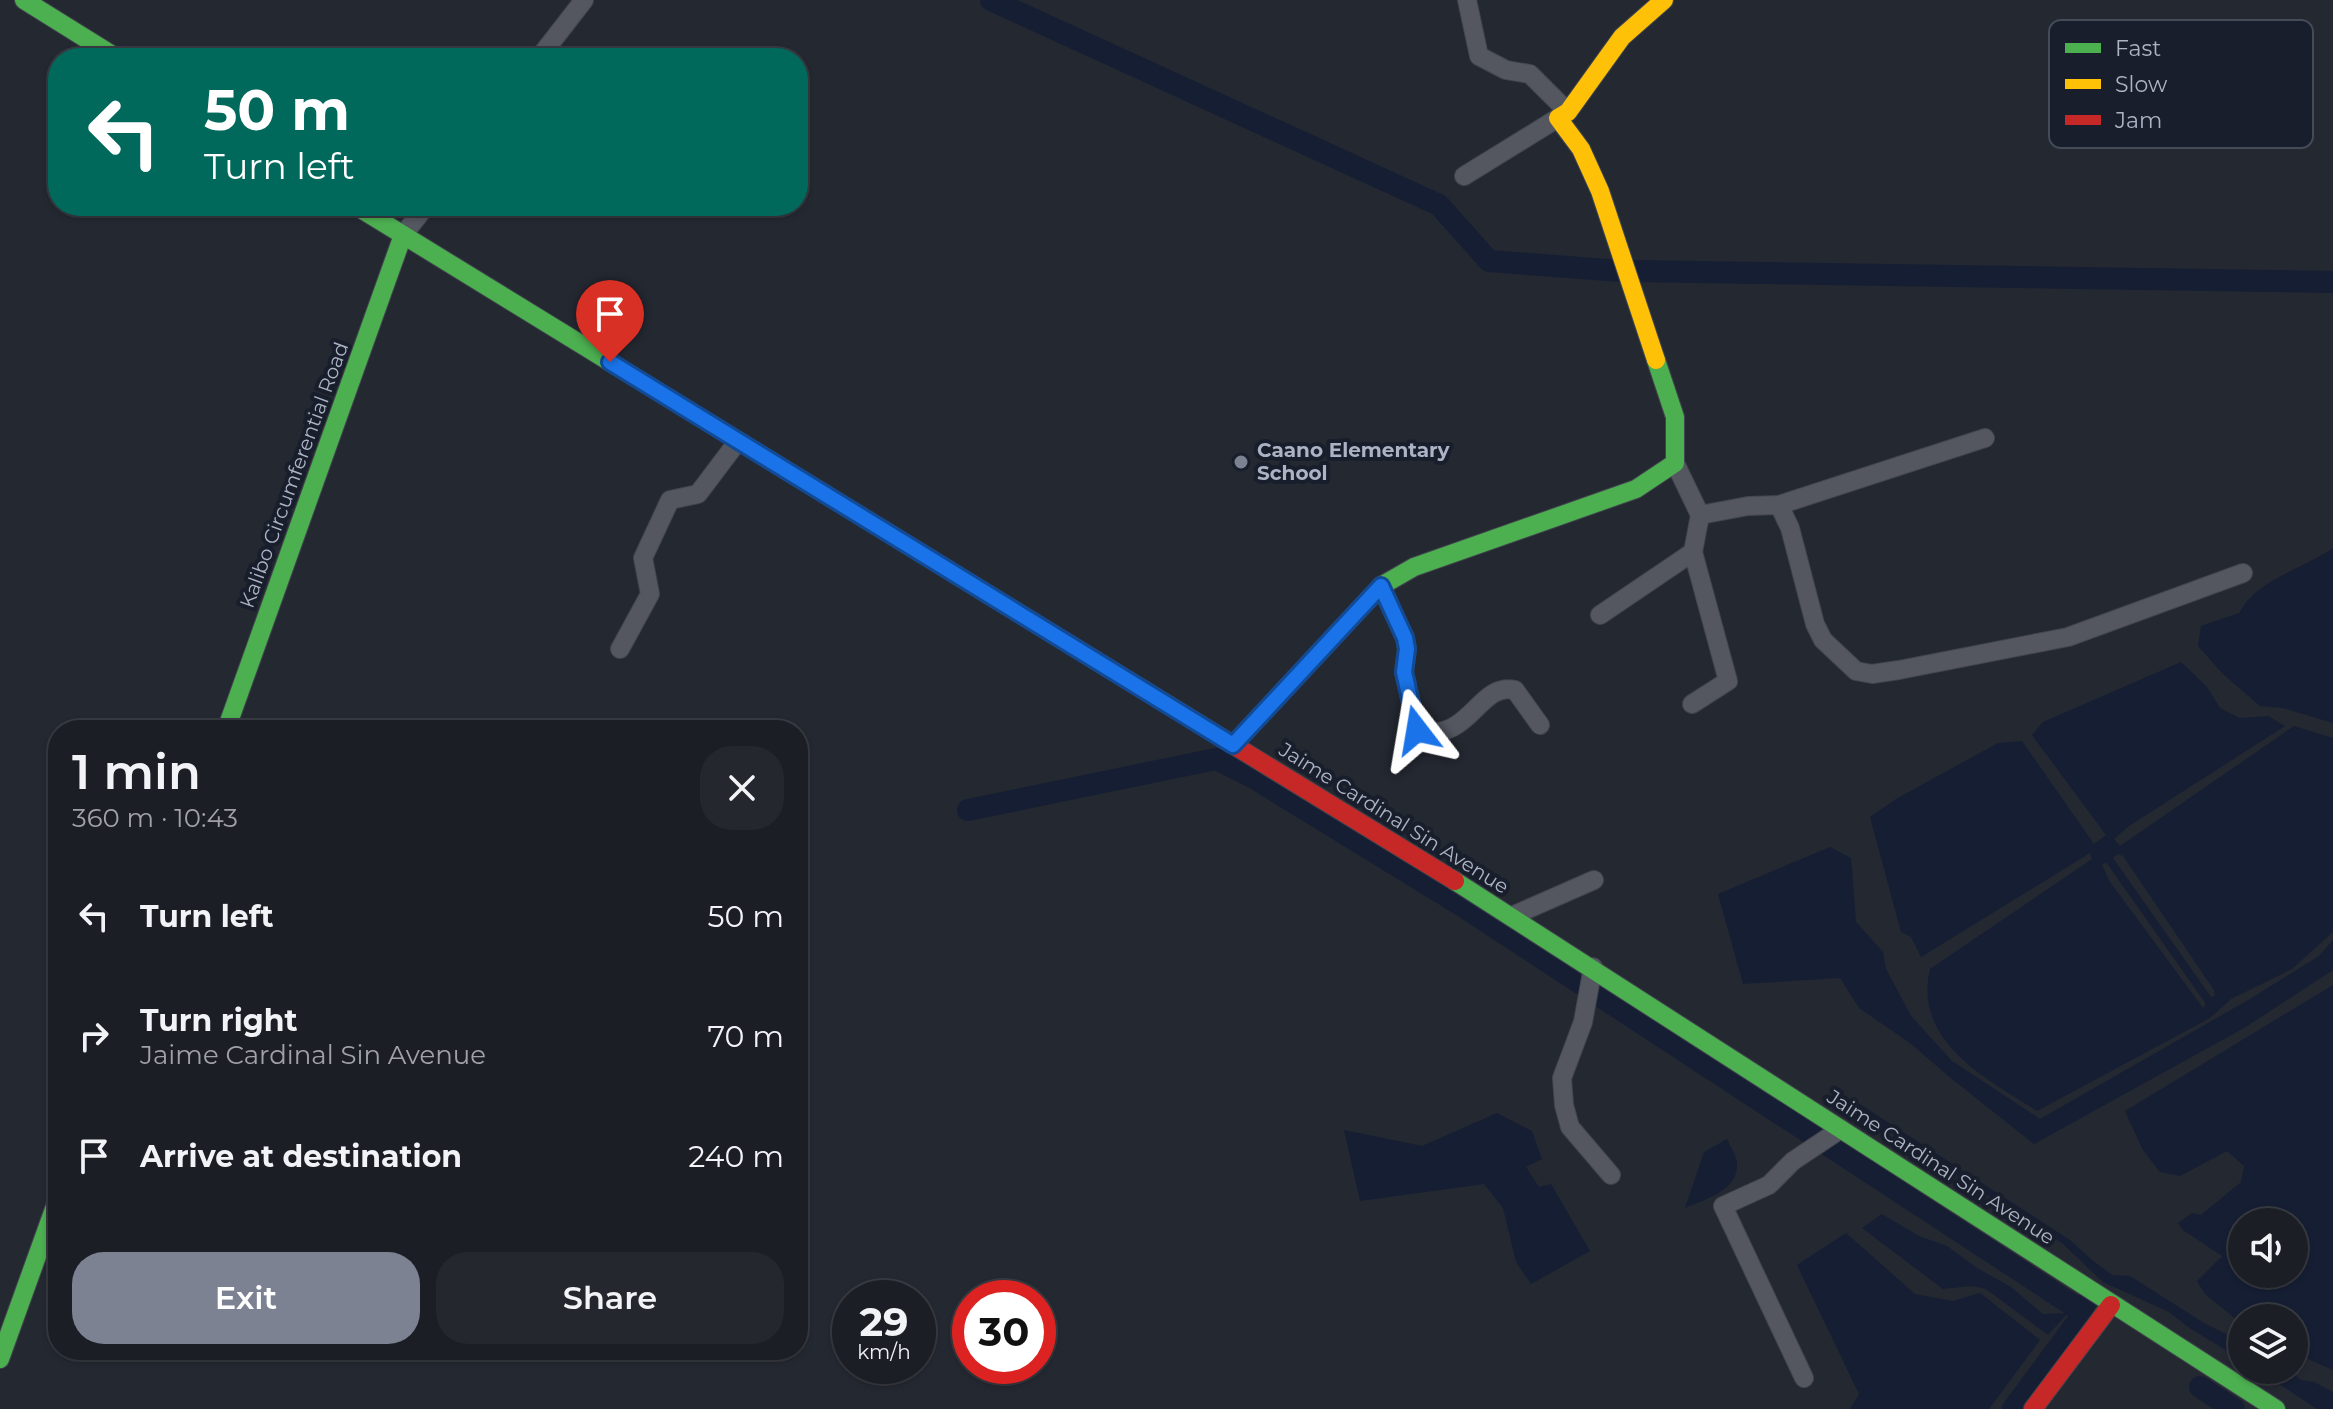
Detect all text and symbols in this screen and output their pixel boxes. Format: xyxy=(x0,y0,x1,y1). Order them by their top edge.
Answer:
legend xyxy=(2049,20,2313,148)
text: Fast xyxy=(2115,35,2161,62)
text: Slow xyxy=(2115,71,2168,98)
text: 50 m xyxy=(204,76,350,144)
icon: left xyxy=(72,80,176,184)
text: Jam xyxy=(2114,107,2162,134)
text: Turn left xyxy=(204,144,355,188)
pin xyxy=(576,280,644,362)
icon: arrive xyxy=(588,292,632,336)
street label: Kalibo Circumferential Road xyxy=(235,339,353,611)
place label: Caano Elementary School xyxy=(1257,438,1451,485)
marker: Caano Elementary School xyxy=(1232,453,1250,471)
position arrow xyxy=(1375,688,1459,772)
street label: Jaime Cardinal Sin Avenue xyxy=(1274,737,1513,899)
text: 1 min xyxy=(72,743,201,801)
button: close xyxy=(700,746,784,830)
text: 360 m · 10:43 xyxy=(72,802,238,834)
icon: left xyxy=(72,894,116,938)
text: Turn left xyxy=(140,898,273,935)
text: 50 m xyxy=(707,898,784,935)
text: Turn right xyxy=(140,1002,297,1039)
icon: right xyxy=(72,1014,116,1058)
text: 70 m xyxy=(707,1018,784,1055)
text: Jaime Cardinal Sin Avenue xyxy=(140,1039,486,1071)
street label: Jaime Cardinal Sin Avenue xyxy=(1822,1084,2059,1250)
icon: arrive xyxy=(72,1134,116,1178)
text: Arrive at destination xyxy=(140,1138,462,1175)
text: 240 m xyxy=(688,1138,784,1175)
map controls xyxy=(2228,1208,2308,1384)
button: sound xyxy=(2228,1208,2308,1288)
button: Exit xyxy=(72,1252,420,1344)
button: Share xyxy=(436,1252,784,1344)
speed limit sign: 30 xyxy=(952,1280,1056,1384)
text: 29 xyxy=(859,1297,909,1346)
button: layers xyxy=(2228,1304,2308,1384)
text: km/h xyxy=(857,1340,911,1364)

